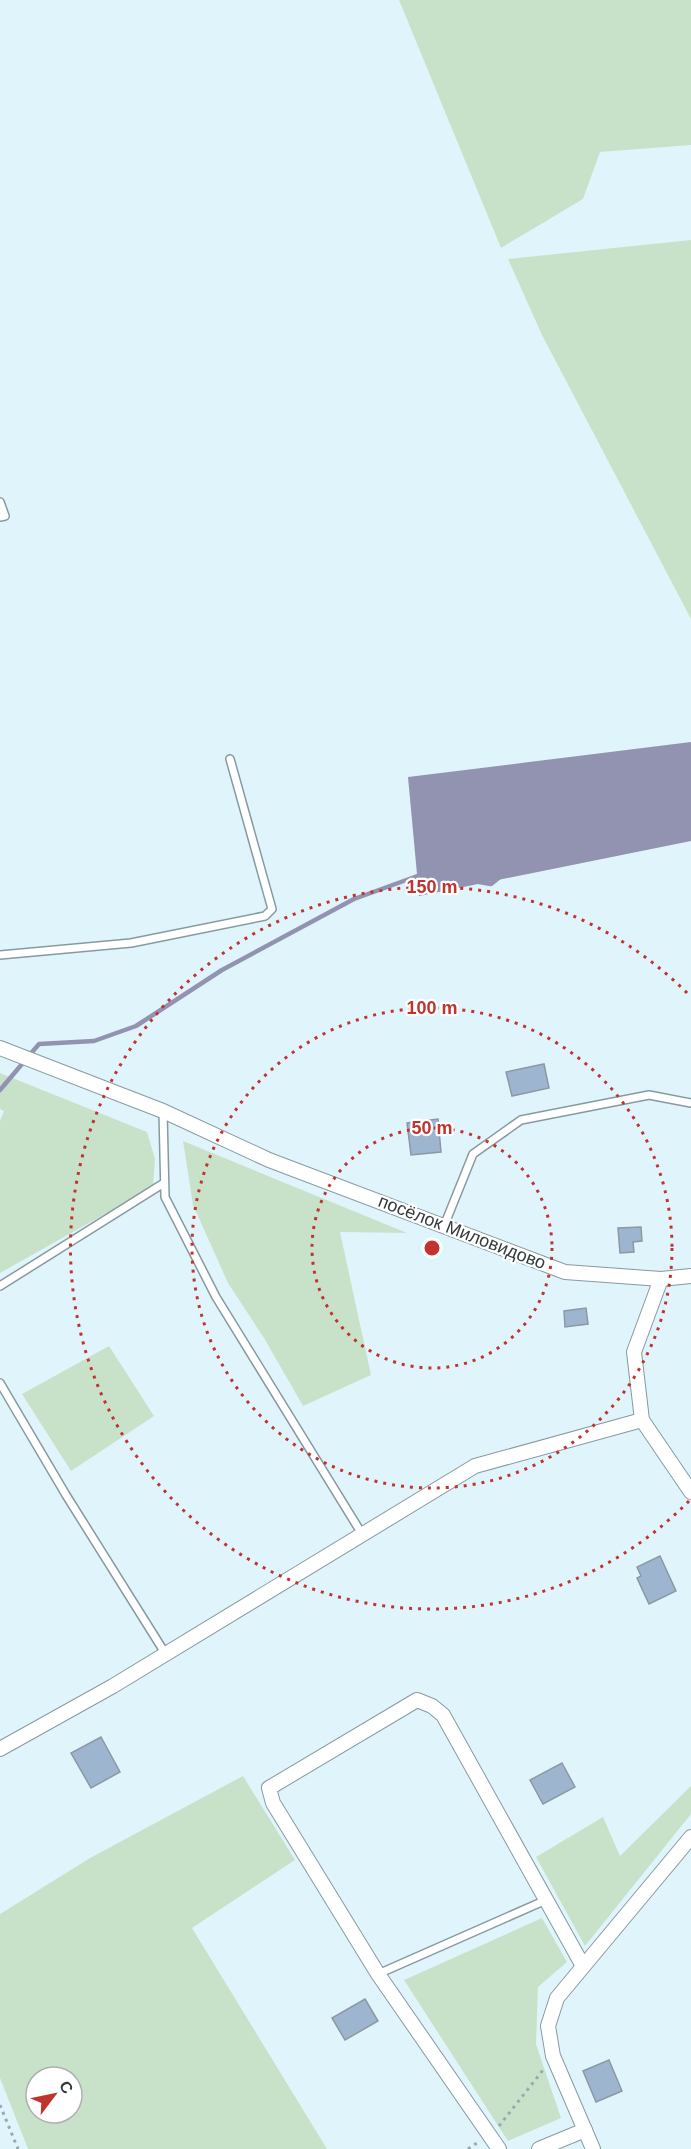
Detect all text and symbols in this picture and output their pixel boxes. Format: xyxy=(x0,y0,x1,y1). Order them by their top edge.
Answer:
text: 150 m xyxy=(406,877,458,897)
text: 100 m xyxy=(406,998,458,1018)
text: 50 m xyxy=(411,1118,453,1138)
street label: посёлок Миловидово xyxy=(375,1191,549,1273)
centre of rings xyxy=(422,1238,442,1258)
north arrow xyxy=(24,2065,84,2125)
text: С xyxy=(56,2078,77,2097)

